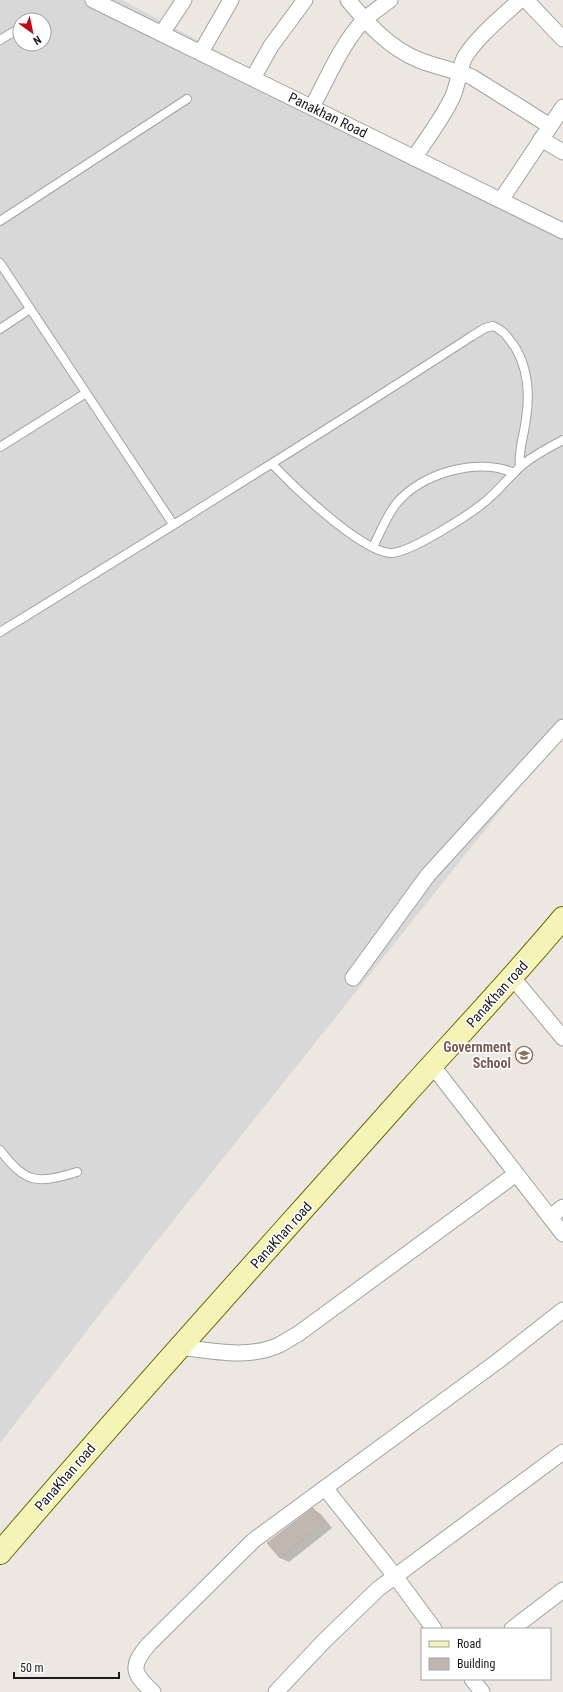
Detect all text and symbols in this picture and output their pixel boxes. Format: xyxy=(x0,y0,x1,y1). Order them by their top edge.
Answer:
north arrow xyxy=(12,12,52,52)
text: N xyxy=(31,33,44,47)
street label: Panakhan Road xyxy=(286,89,370,141)
street label: PanaKhan road xyxy=(463,958,531,1030)
place label: Government School xyxy=(443,1039,511,1071)
school or university icon: Government School xyxy=(514,1045,534,1065)
street label: PanaKhan road xyxy=(247,1199,315,1271)
street label: PanaKhan road xyxy=(31,1440,99,1514)
legend xyxy=(421,1628,551,1680)
text: Road xyxy=(457,1637,481,1651)
scale bar xyxy=(14,1654,119,1680)
text: Building xyxy=(457,1657,495,1671)
text: 50 m xyxy=(20,1661,44,1675)

